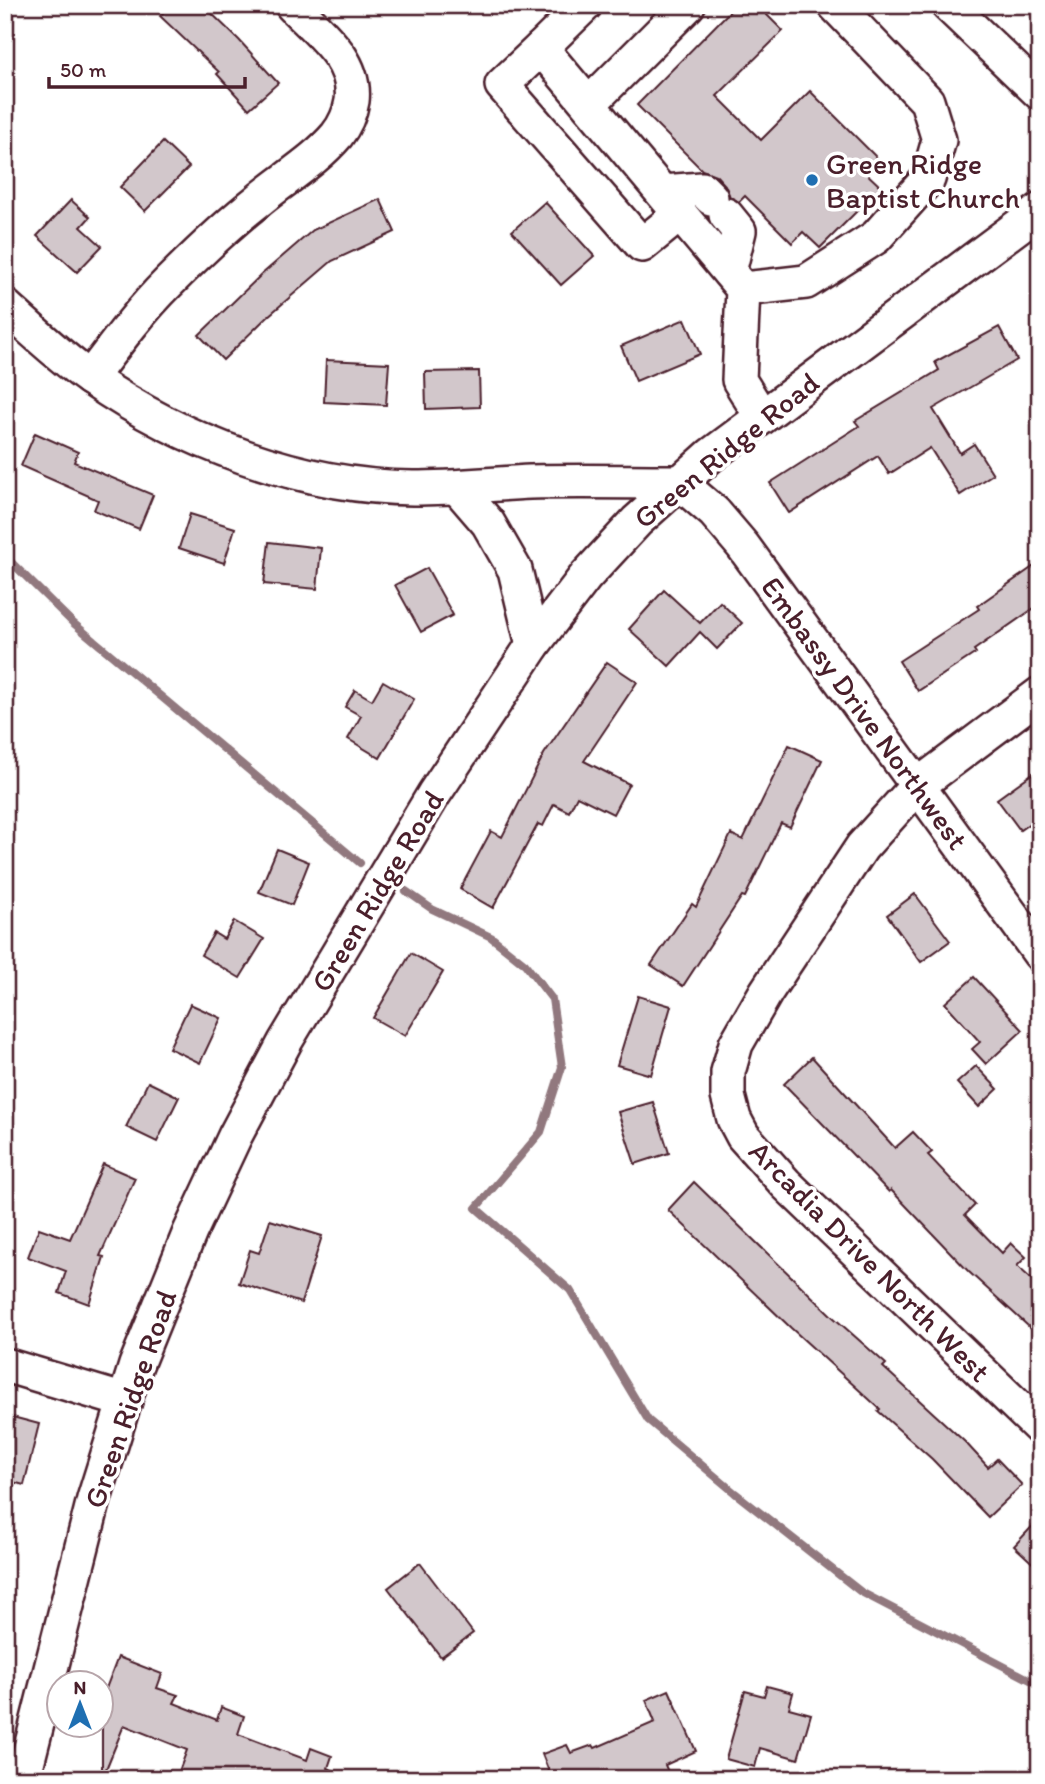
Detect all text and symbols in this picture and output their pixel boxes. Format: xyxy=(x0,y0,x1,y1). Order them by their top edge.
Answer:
scale bar xyxy=(49,46,245,90)
text: 50 m xyxy=(60,57,107,82)
place label: Green Ridge Baptist Church xyxy=(826,145,1020,216)
marker: Green Ridge Baptist Church xyxy=(804,172,820,188)
street label: Green Ridge Road xyxy=(626,364,826,536)
street label: Embassy Drive Northwest xyxy=(753,569,977,857)
street label: Green Ridge Road xyxy=(302,784,452,998)
street label: Arcadia Drive North West xyxy=(741,1132,999,1390)
street label: Green Ridge Road xyxy=(75,1285,185,1513)
north arrow xyxy=(46,1668,116,1738)
text: N xyxy=(74,1676,86,1699)

